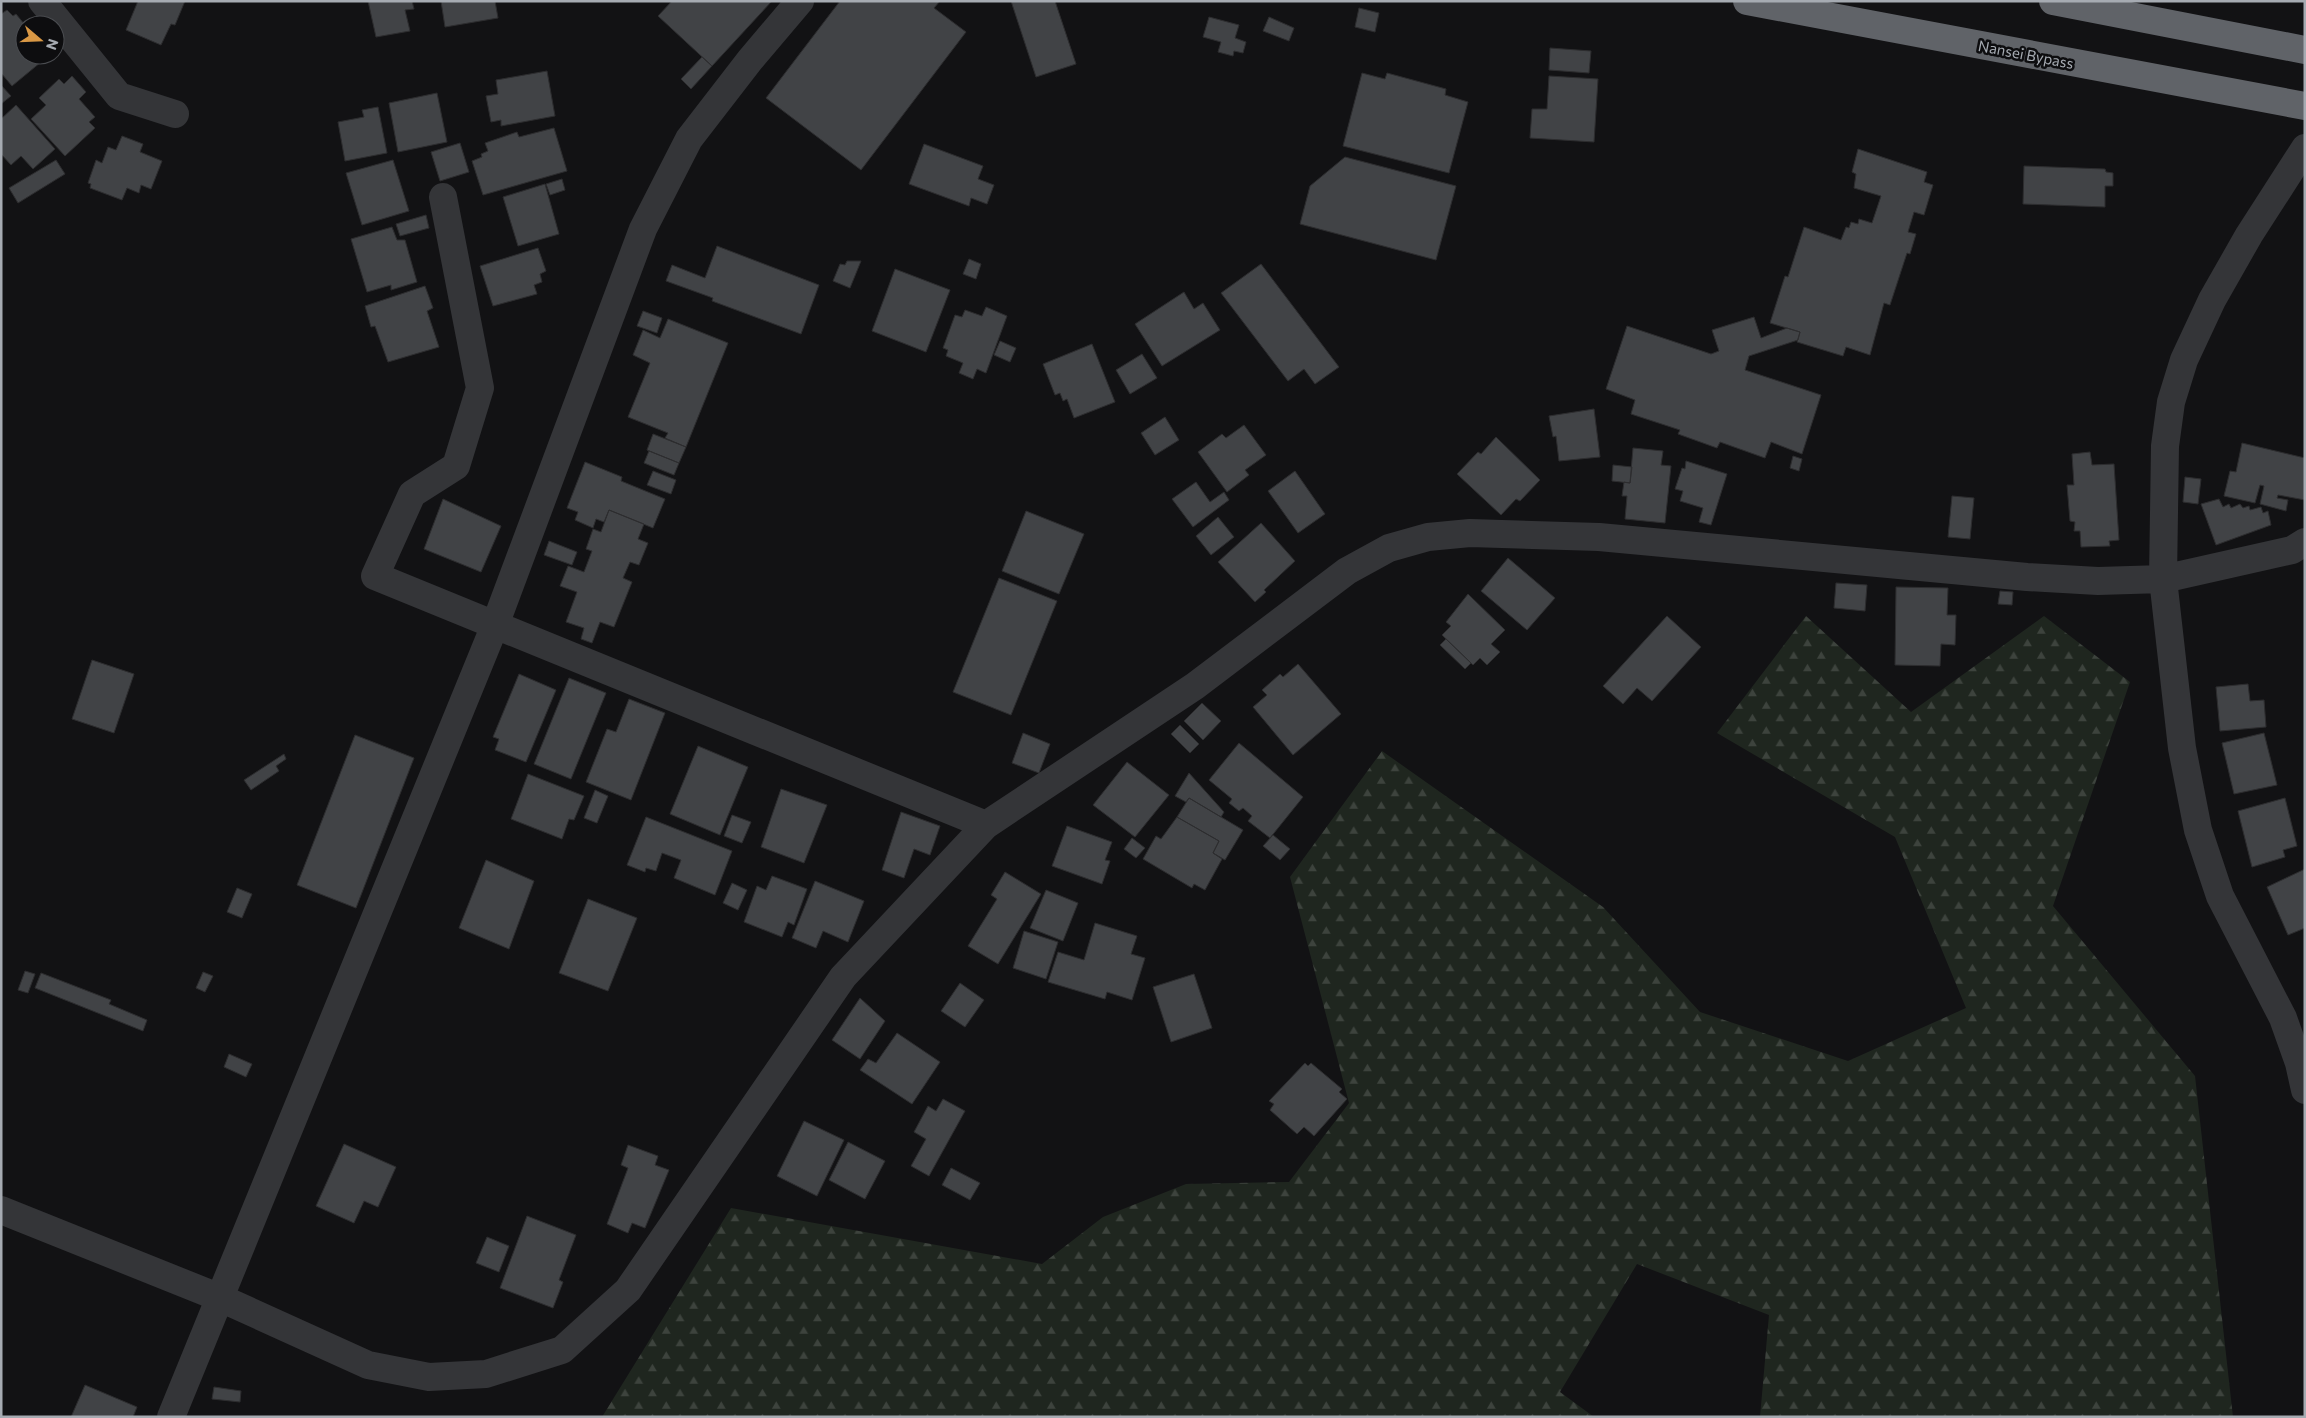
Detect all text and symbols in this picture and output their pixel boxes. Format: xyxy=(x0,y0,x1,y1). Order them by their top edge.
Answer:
north arrow xyxy=(15,15,65,65)
street label: Nansei Bypass xyxy=(1977,36,2075,72)
text: N xyxy=(43,37,63,52)

